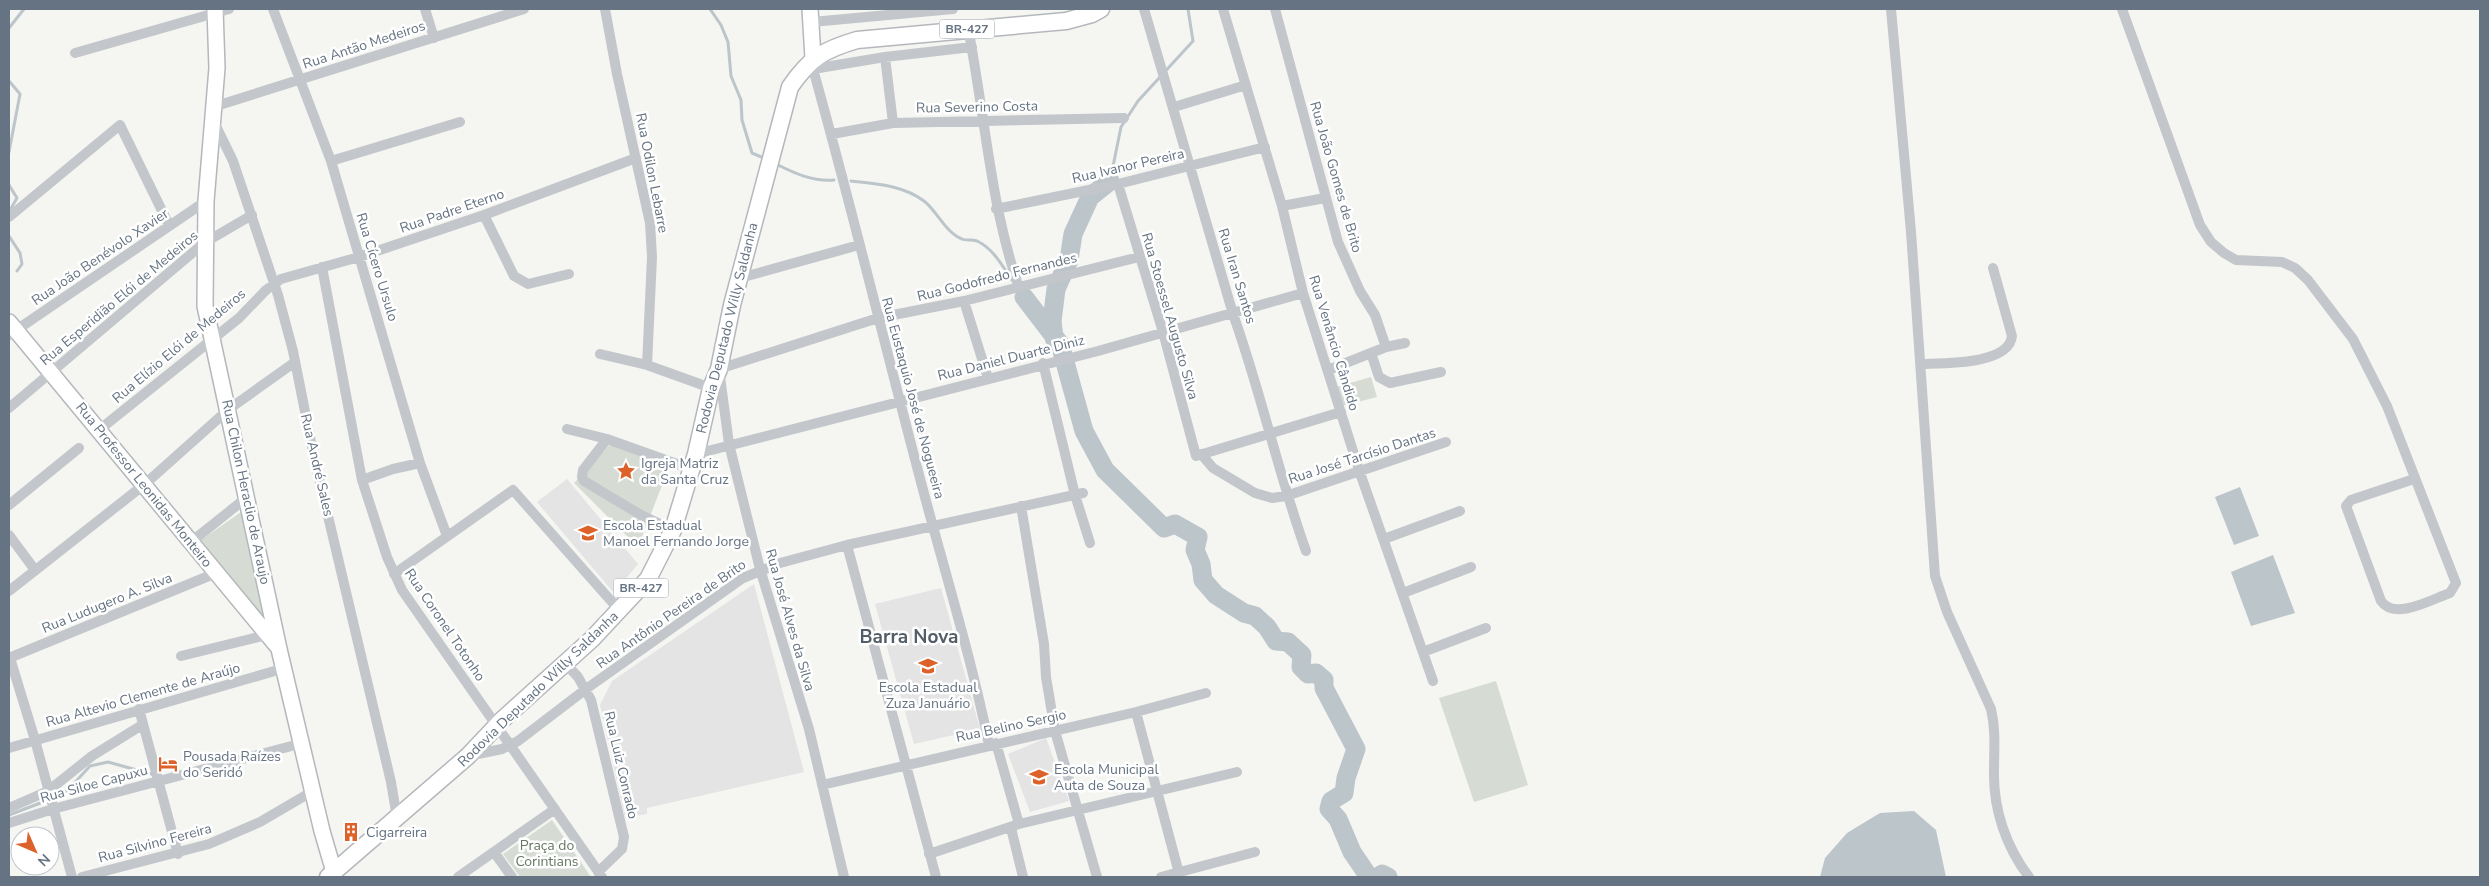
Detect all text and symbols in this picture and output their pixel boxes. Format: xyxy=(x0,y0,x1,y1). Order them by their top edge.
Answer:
street label: Rua Antão Medeiros xyxy=(300,16,428,74)
road number: BR-427 xyxy=(940,20,994,38)
street label: Rua Severino Costa xyxy=(916,96,1038,118)
street label: Rua João Gomes de Brito xyxy=(1305,99,1367,255)
street label: Rua Odilon Lebarre xyxy=(631,111,673,235)
street label: Rua Ivanor Pereira xyxy=(1070,144,1186,188)
street label: Rua Padre Eterno xyxy=(397,184,507,238)
street label: Rua João Benévolo Xavier xyxy=(28,204,172,310)
street label: Rua Cícero Ursulo xyxy=(351,210,403,324)
street label: Rodovia Deputado Willy Saldanha xyxy=(692,221,762,435)
street label: Rua Esperidião Elói de Medeiros xyxy=(36,226,202,370)
street label: Rua Iran Santos xyxy=(1213,226,1261,326)
street label: Rua Stoessel Augusto Silva xyxy=(1137,230,1203,402)
street label: Rua Godofredo Fernandes xyxy=(915,248,1079,306)
street label: Rua Venâncio Cândido xyxy=(1304,273,1364,413)
street label: Rua Elízio Elói de Medeiros xyxy=(108,284,250,407)
street label: Rua Eustaquio José de Nogueeira xyxy=(877,295,949,501)
street label: Rua Daniel Duarte Diniz xyxy=(936,330,1087,385)
street label: Rua Chilon Heraclio de Araujo xyxy=(217,398,275,586)
street label: Rua Professor Leonidas Monteiro xyxy=(71,399,217,572)
street label: Rua André Sales xyxy=(296,412,338,518)
street label: Rua José Tarcísio Dantas xyxy=(1286,423,1438,489)
place label: Igreja Matriz da Santa Cruz xyxy=(641,454,729,489)
place icon: Igreja Matriz da Santa Cruz xyxy=(615,460,637,482)
place label: Escola Estadual Manoel Fernando Jorge xyxy=(603,516,749,551)
school or university icon: Escola Estadual Manoel Fernando Jorge xyxy=(577,522,599,544)
street label: Rua José Alves da Silva xyxy=(761,547,819,693)
street label: Rua Antônio Pereira de Brito xyxy=(592,555,750,673)
street label: Rua Coronel Totonho xyxy=(400,565,490,685)
street label: Rua Ludugero A. Silva xyxy=(39,568,175,638)
road number: BR-427 xyxy=(614,578,668,598)
street label: Rodovia Deputado Willy Saldanha xyxy=(453,607,623,771)
district label: Barra Nova xyxy=(860,624,958,650)
school or university icon: Escola Estadual Zuza Januário xyxy=(917,655,939,677)
street label: Rua Altevio Clemente de Araújo xyxy=(44,658,243,732)
place label: Escola Estadual Zuza Januário xyxy=(879,678,978,713)
street label: Rua Belino Sergio xyxy=(954,705,1068,747)
street label: Rua Luiz Conrado xyxy=(599,709,643,821)
place label: Pousada Raízes do Seridó xyxy=(183,747,281,782)
hotel icon: Pousada Raízes do Seridó xyxy=(157,753,179,775)
street label: Rua Siloe Capuxu xyxy=(38,760,150,808)
place label: Escola Municipal Auta de Souza xyxy=(1054,760,1159,795)
school or university icon: Escola Municipal Auta de Souza xyxy=(1028,766,1050,788)
street label: Rua Silvino Fereira xyxy=(96,819,214,867)
building icon: Cigarreira xyxy=(340,821,362,843)
place label: Cigarreira xyxy=(366,823,427,842)
north arrow xyxy=(10,826,60,876)
park label: Praça do Corintians xyxy=(515,836,579,871)
text: N xyxy=(33,849,54,870)

